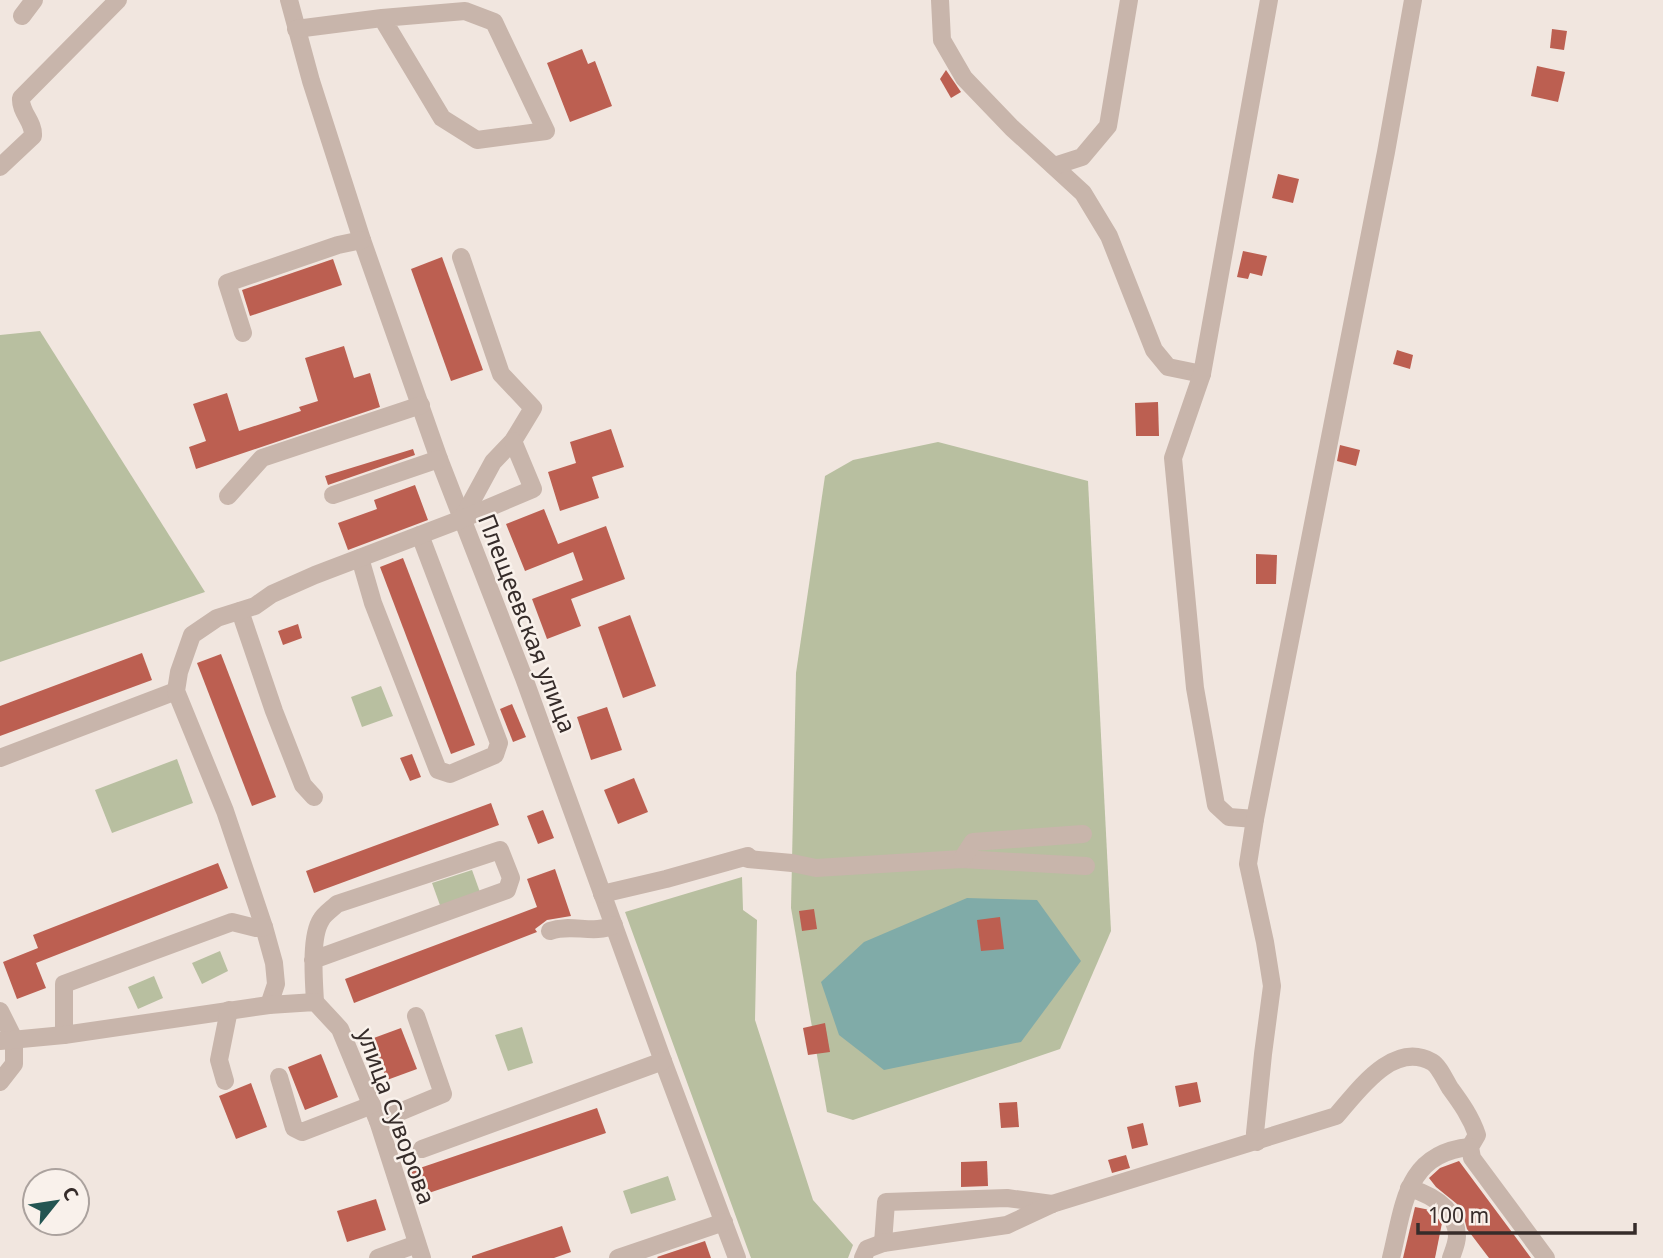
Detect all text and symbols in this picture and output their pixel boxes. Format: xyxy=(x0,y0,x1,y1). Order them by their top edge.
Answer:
street label: Плещеевская улица xyxy=(471,509,585,737)
street label: улица Суворова xyxy=(350,1023,444,1209)
north arrow xyxy=(21,1167,91,1237)
text: С xyxy=(56,1182,85,1205)
scale bar xyxy=(1418,1192,1635,1236)
text: 100 m xyxy=(1428,1201,1489,1229)

